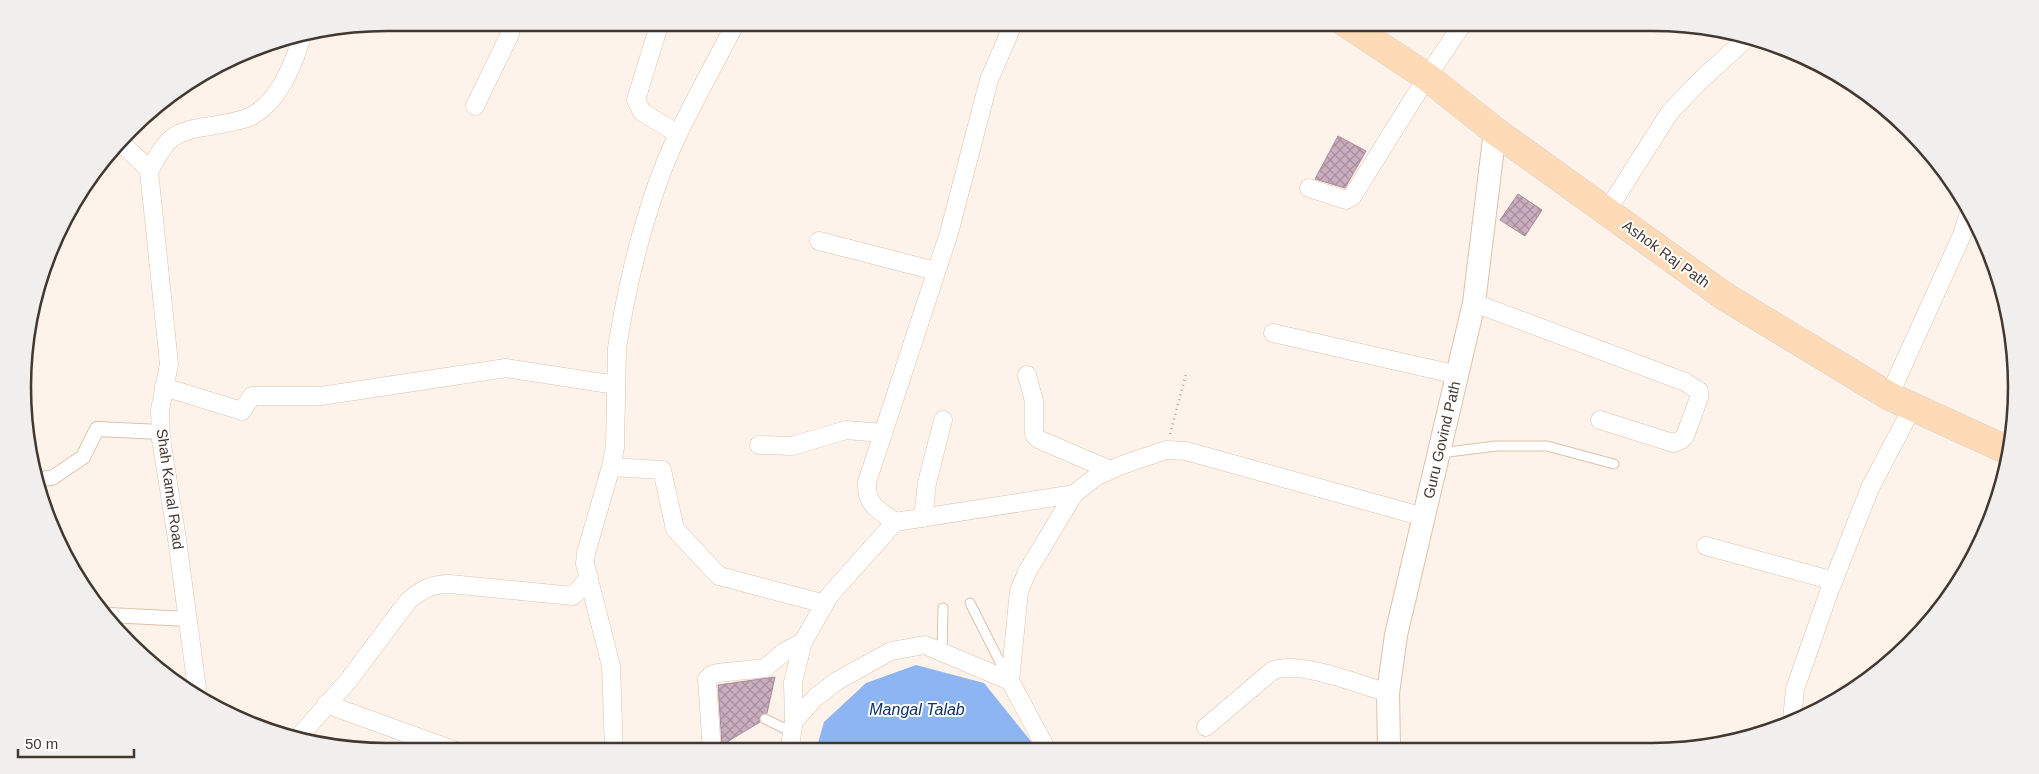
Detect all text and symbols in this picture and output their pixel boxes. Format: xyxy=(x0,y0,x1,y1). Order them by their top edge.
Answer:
street label: Ashok Raj Path xyxy=(1619,216,1713,291)
street label: Guru Govind Path xyxy=(1420,379,1463,500)
street label: Shah Kamal Road xyxy=(154,427,187,550)
water label: Mangal Talab xyxy=(869,701,965,718)
scale bar xyxy=(18,726,134,758)
text: 50 m xyxy=(25,735,58,752)

